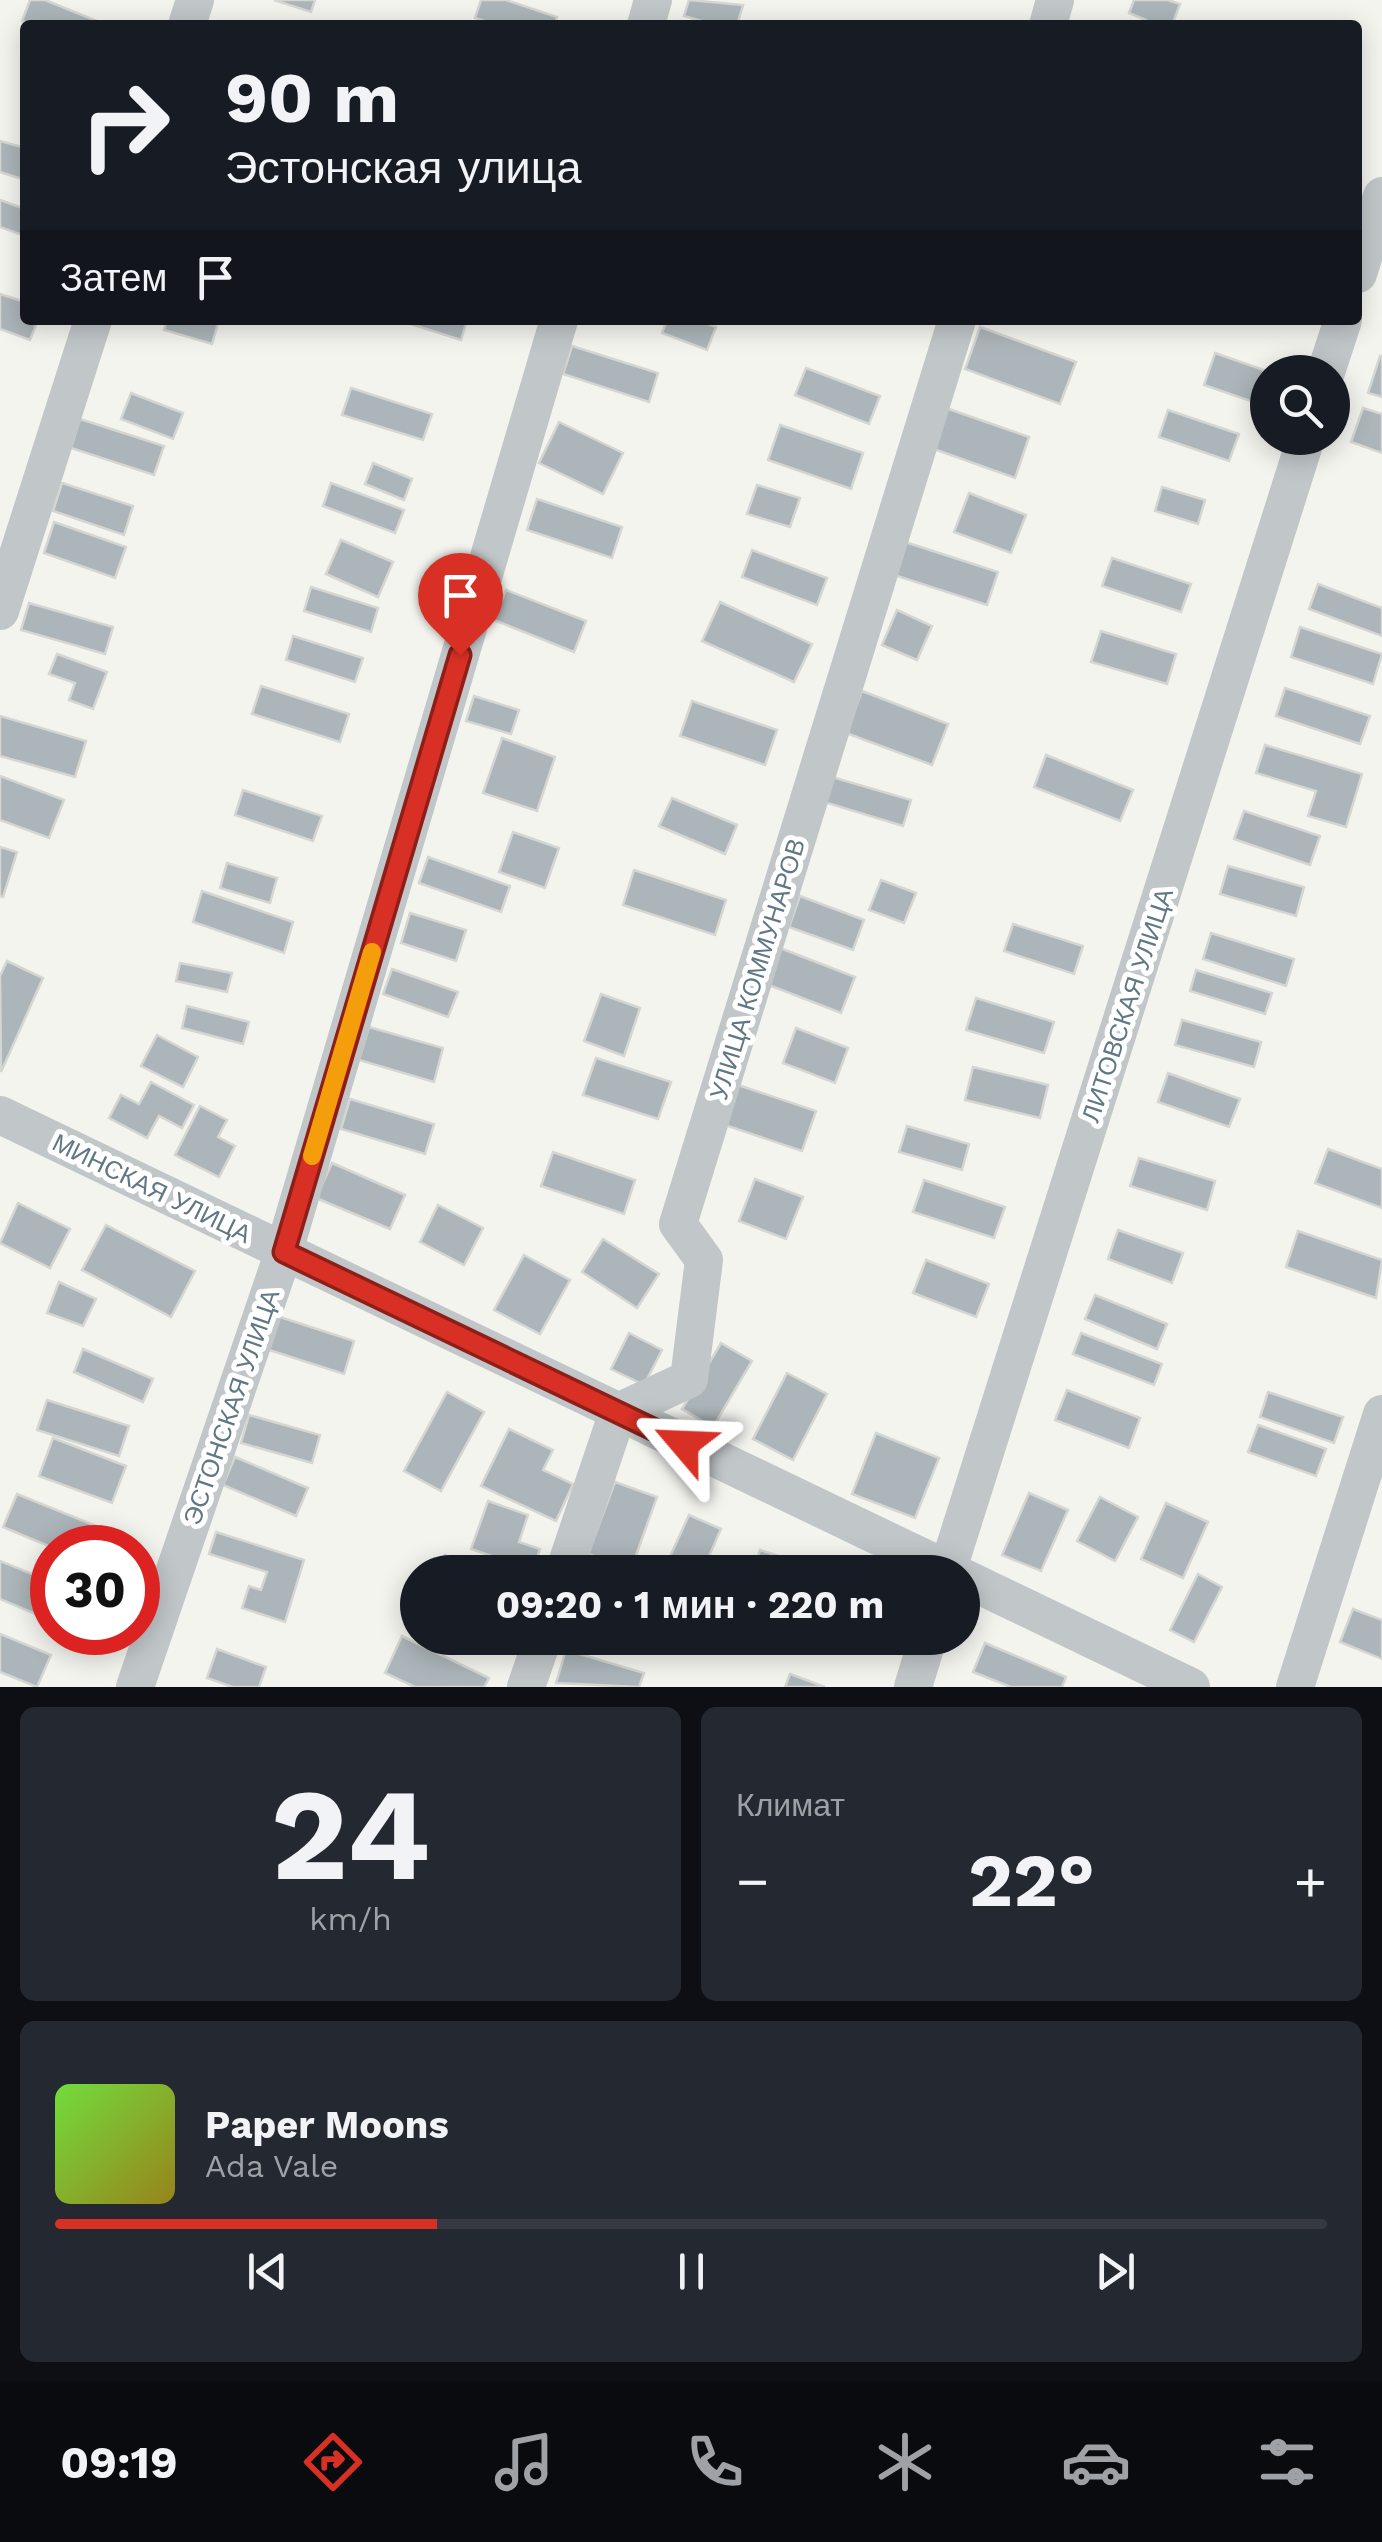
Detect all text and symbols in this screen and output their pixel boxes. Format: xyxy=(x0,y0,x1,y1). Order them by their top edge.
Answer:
text: 90 m xyxy=(225,57,399,139)
icon: right xyxy=(60,60,190,190)
text: Эстонская улица xyxy=(225,141,581,194)
icon: arrive xyxy=(188,250,243,305)
text: Затем xyxy=(60,256,168,300)
map controls xyxy=(1250,355,1350,455)
button: search xyxy=(1250,355,1350,455)
pin xyxy=(418,553,503,656)
icon: arrive xyxy=(433,568,488,623)
street label: УЛИЦА КОММУНАРОВ xyxy=(704,835,811,1103)
street label: ЛИТОВСКАЯ УЛИЦА xyxy=(1076,884,1179,1126)
street label: МИНСКАЯ УЛИЦА xyxy=(48,1128,256,1249)
street label: ЭСТОНСКАЯ УЛИЦА xyxy=(178,1285,286,1529)
position arrow xyxy=(632,1392,736,1496)
speed limit sign: 30 xyxy=(30,1525,160,1655)
text: 09:20 · 1 мин · 220 m xyxy=(496,1583,884,1627)
text: 24 xyxy=(271,1758,430,1911)
text: Климат xyxy=(736,1786,845,1824)
text: 22° xyxy=(968,1836,1095,1924)
text: − xyxy=(736,1849,769,1913)
text: + xyxy=(1294,1849,1327,1913)
text: km/h xyxy=(309,1900,392,1938)
text: Paper Moons xyxy=(205,2103,449,2147)
text: Ada Vale xyxy=(205,2147,338,2185)
icon: previous xyxy=(240,2244,295,2299)
icon: pause xyxy=(664,2244,719,2299)
icon: next xyxy=(1088,2244,1143,2299)
icon: directions xyxy=(298,2427,368,2497)
icon: music xyxy=(489,2427,559,2497)
icon: phone xyxy=(680,2427,750,2497)
icon: climate xyxy=(870,2427,940,2497)
icon: car xyxy=(1061,2427,1131,2497)
icon: filters xyxy=(1252,2427,1322,2497)
text: 09:19 xyxy=(60,2436,178,2489)

